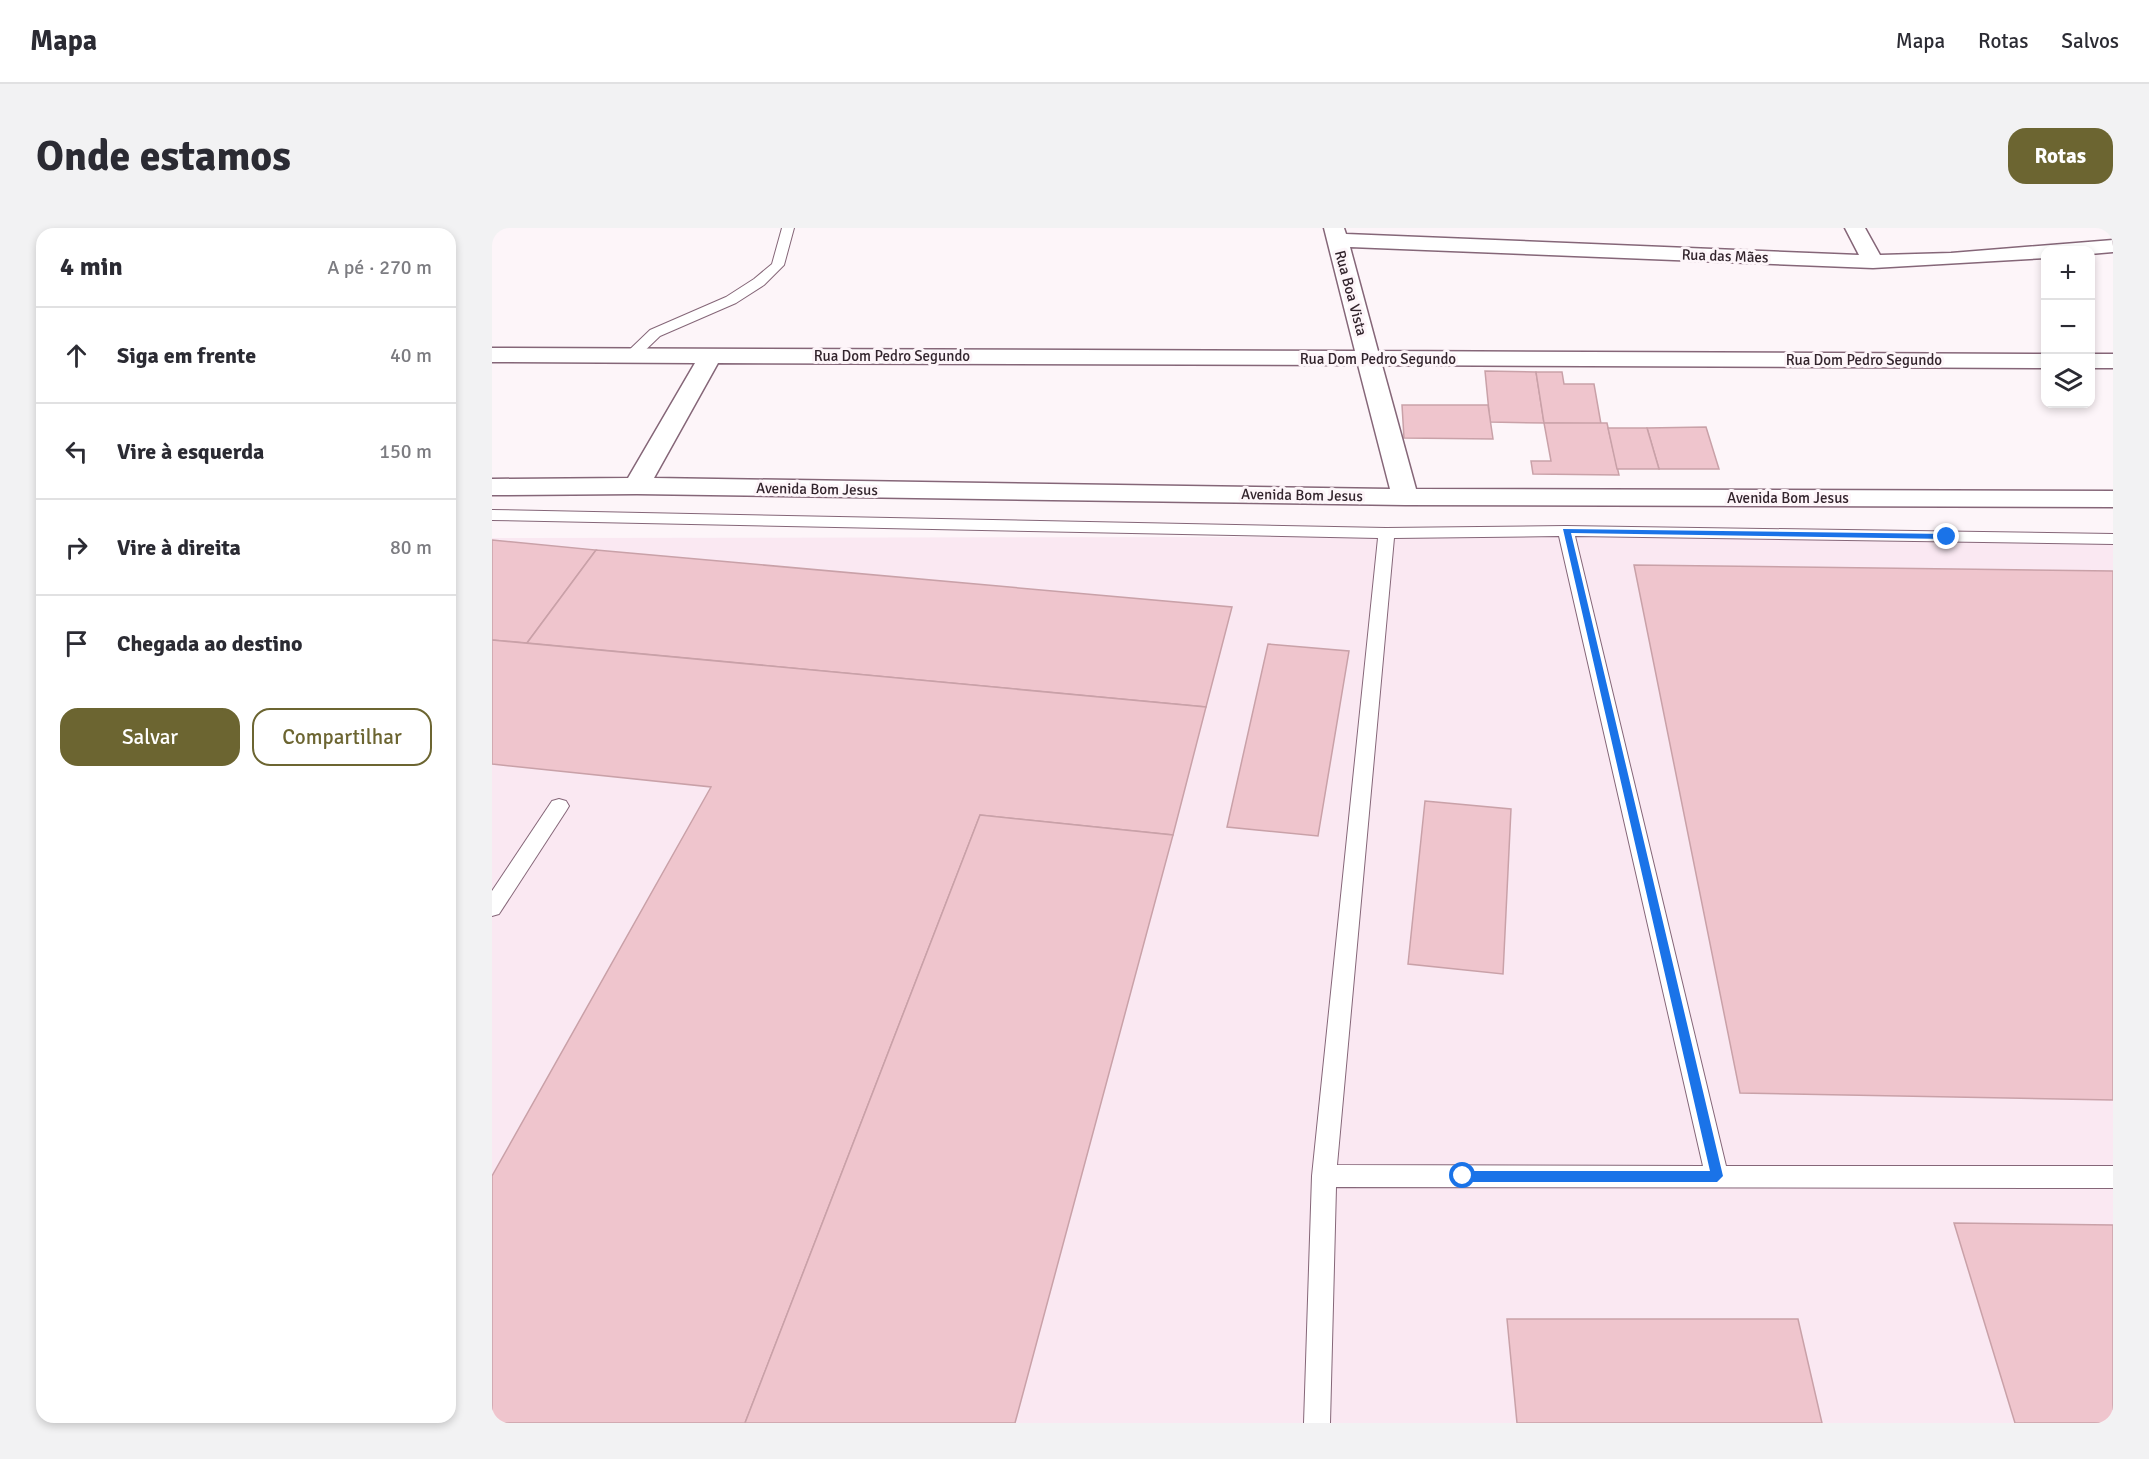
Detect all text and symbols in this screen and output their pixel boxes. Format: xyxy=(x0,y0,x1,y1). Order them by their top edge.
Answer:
text: Mapa xyxy=(30,24,97,58)
text: Mapa xyxy=(1896,28,1945,54)
text: Rotas xyxy=(1978,28,2028,54)
text: Salvos xyxy=(2061,28,2119,54)
button: Rotas xyxy=(2008,128,2113,184)
text: Onde estamos xyxy=(36,131,291,182)
street label: Rua das Mães xyxy=(1681,245,1769,267)
map controls xyxy=(2041,246,2095,408)
button: + xyxy=(2041,246,2095,300)
street label: Rua Boa Vista xyxy=(1331,248,1371,338)
text: 4 min xyxy=(60,251,123,283)
text: A pé · 270 m xyxy=(327,255,432,280)
button: − xyxy=(2041,300,2095,354)
icon: ahead xyxy=(60,339,93,372)
text: Siga em frente xyxy=(117,342,256,369)
text: 40 m xyxy=(390,343,432,368)
street label: Rua Dom Pedro Segundo xyxy=(814,347,970,365)
street label: Rua Dom Pedro Segundo xyxy=(1300,350,1456,368)
street label: Rua Dom Pedro Segundo xyxy=(1786,351,1942,369)
button: layers xyxy=(2041,354,2095,408)
icon: left xyxy=(60,435,93,468)
text: Vire à esquerda xyxy=(117,438,264,465)
text: 150 m xyxy=(379,439,432,464)
street label: Avenida Bom Jesus xyxy=(756,479,879,499)
street label: Avenida Bom Jesus xyxy=(1241,485,1364,505)
street label: Avenida Bom Jesus xyxy=(1727,489,1849,507)
route end xyxy=(1933,523,1959,549)
icon: right xyxy=(60,531,93,564)
text: Vire à direita xyxy=(117,534,241,561)
text: 80 m xyxy=(390,535,432,560)
icon: arrive xyxy=(60,627,93,660)
text: Chegada ao destino xyxy=(117,630,303,657)
button: Salvar xyxy=(60,708,240,766)
button: Compartilhar xyxy=(252,708,432,766)
route start xyxy=(1449,1162,1475,1188)

